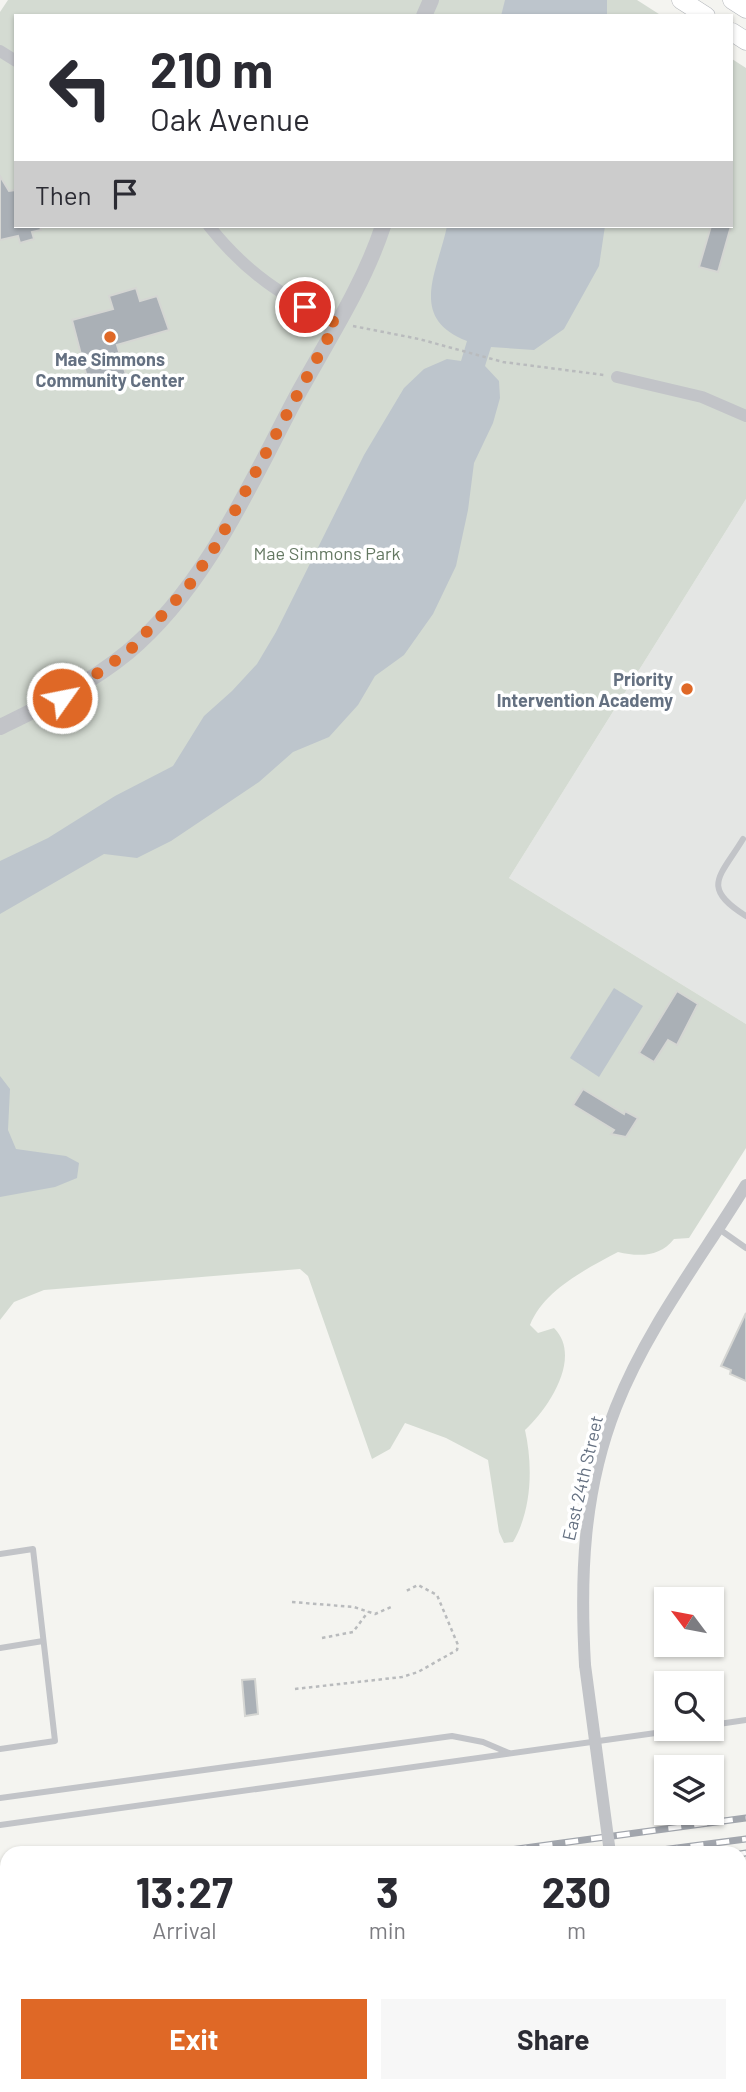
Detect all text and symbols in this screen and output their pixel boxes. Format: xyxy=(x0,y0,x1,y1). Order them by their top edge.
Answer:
text: 210 m xyxy=(150,39,273,98)
icon: left xyxy=(35,42,126,133)
text: Oak Avenue xyxy=(150,99,310,137)
icon: arrive xyxy=(106,175,144,213)
text: Then xyxy=(35,179,92,210)
pin xyxy=(275,277,335,337)
icon: arrive xyxy=(286,288,324,326)
marker: Mae Simmons Community Center xyxy=(102,329,118,345)
place label: Mae Simmons Community Center xyxy=(36,348,185,391)
park label: Mae Simmons Park xyxy=(253,542,401,564)
position arrow xyxy=(25,661,99,735)
place label: Priority Intervention Academy xyxy=(497,668,673,711)
marker: Priority Intervention Academy xyxy=(679,681,695,697)
street label: East 24th Street xyxy=(557,1413,607,1543)
north arrow xyxy=(654,1587,724,1657)
map controls xyxy=(654,1587,724,1825)
button: search xyxy=(654,1671,724,1741)
button: layers xyxy=(654,1755,724,1825)
text: 13:27 xyxy=(136,1866,233,1916)
text: 3 xyxy=(376,1866,399,1916)
text: 230 xyxy=(542,1866,611,1916)
text: Arrival xyxy=(152,1916,216,1944)
text: min xyxy=(369,1916,406,1944)
text: m xyxy=(567,1916,586,1944)
button: Exit xyxy=(21,1999,367,2079)
button: Share xyxy=(381,1999,726,2079)

